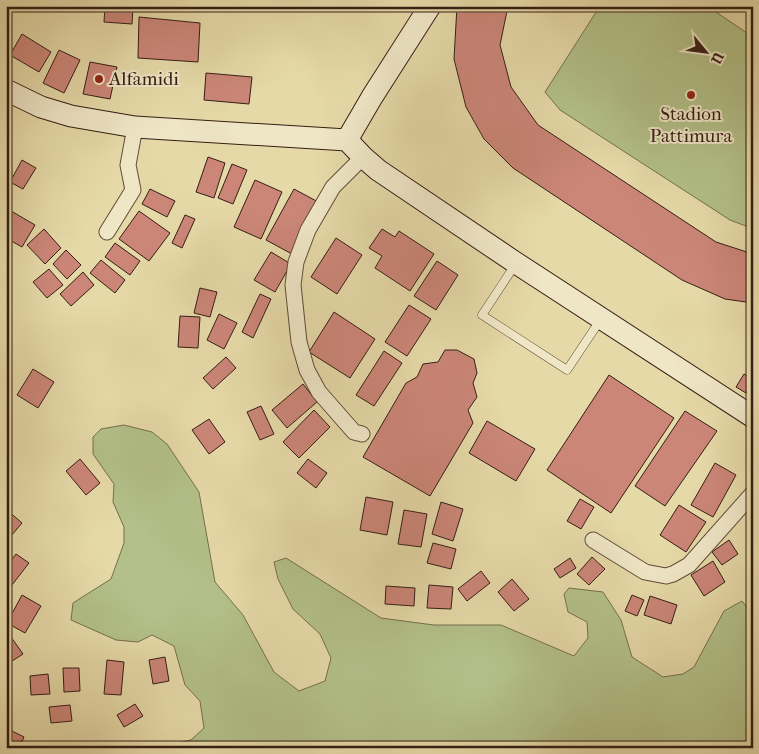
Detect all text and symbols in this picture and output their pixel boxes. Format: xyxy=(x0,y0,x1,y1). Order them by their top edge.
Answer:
north arrow xyxy=(682,28,732,78)
text: U xyxy=(707,48,727,67)
place label: Alfamidi xyxy=(108,68,179,90)
marker: Alfamidi xyxy=(93,73,105,85)
marker: Stadion Pattimura xyxy=(685,89,697,101)
place label: Stadion Pattimura xyxy=(650,103,732,147)

